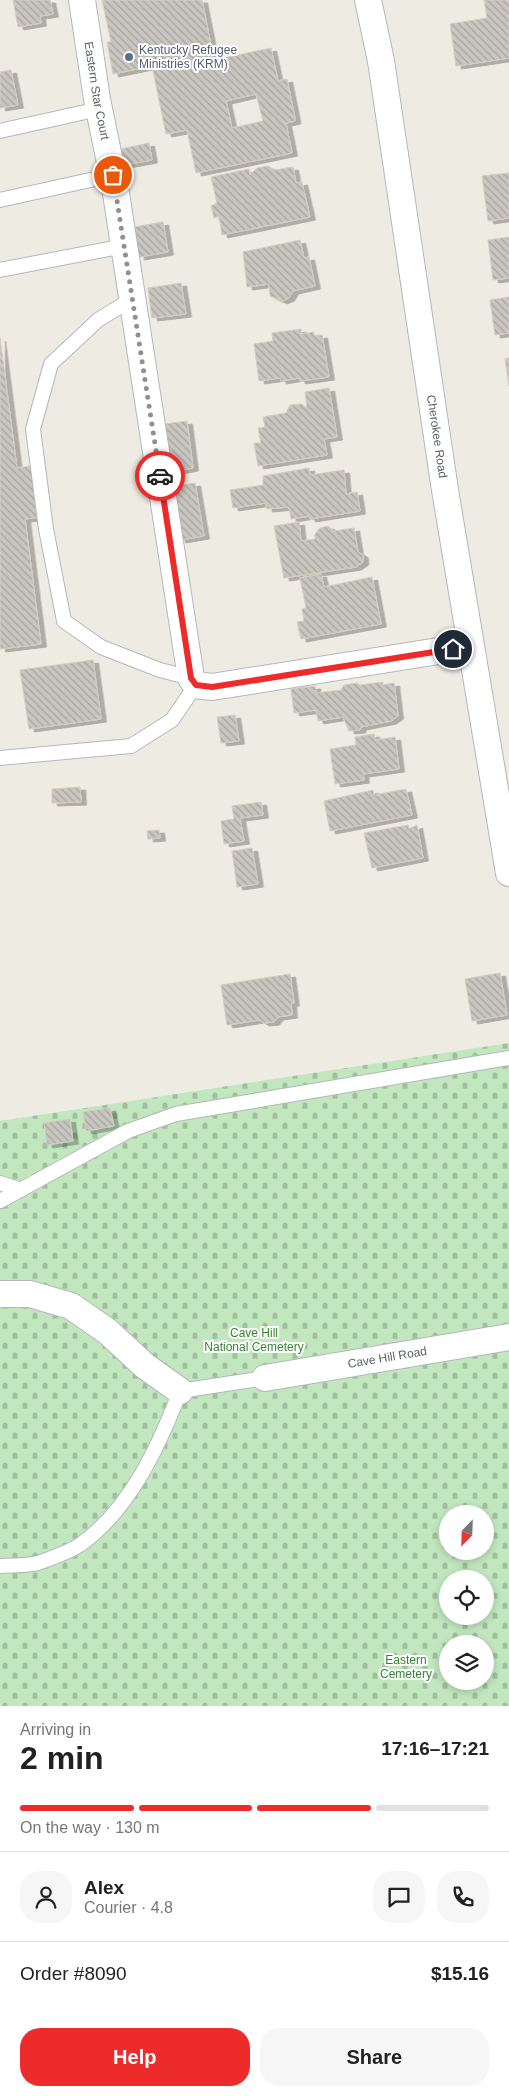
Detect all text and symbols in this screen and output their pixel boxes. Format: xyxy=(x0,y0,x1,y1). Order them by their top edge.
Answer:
street label: Eastern Star Court xyxy=(81,41,112,142)
place label: Kentucky Refugee Ministries (KRM) xyxy=(139,43,237,71)
marker: Kentucky Refugee Ministries (KRM) xyxy=(123,51,135,63)
pin xyxy=(92,154,134,196)
icon: bag xyxy=(99,161,127,189)
street label: Cherokee Road xyxy=(424,394,450,479)
courier xyxy=(135,451,185,501)
icon: car xyxy=(146,462,174,490)
pin xyxy=(432,628,474,670)
icon: home xyxy=(439,635,467,663)
park label: Cave Hill National Cemetery xyxy=(204,1326,304,1354)
street label: Cave Hill Road xyxy=(347,1344,428,1371)
north arrow xyxy=(439,1505,494,1560)
map controls xyxy=(439,1505,494,1690)
button: locate xyxy=(439,1570,494,1625)
button: layers xyxy=(439,1635,494,1690)
park label: Eastern Cemetery xyxy=(380,1653,432,1681)
text: Arriving in xyxy=(20,1721,91,1738)
text: 17:16–17:21 xyxy=(381,1738,489,1759)
text: 2 min xyxy=(20,1740,104,1776)
text: On the way · 130 m xyxy=(20,1819,160,1836)
button: person xyxy=(20,1871,72,1923)
button: chat xyxy=(373,1871,425,1923)
button: phone xyxy=(437,1871,489,1923)
text: Alex xyxy=(84,1877,124,1898)
text: Courier · 4.8 xyxy=(84,1899,173,1916)
text: Order #8090 xyxy=(20,1963,127,1984)
text: $15.16 xyxy=(431,1963,489,1984)
button: Help xyxy=(20,2028,250,2086)
button: Share xyxy=(260,2028,489,2086)

